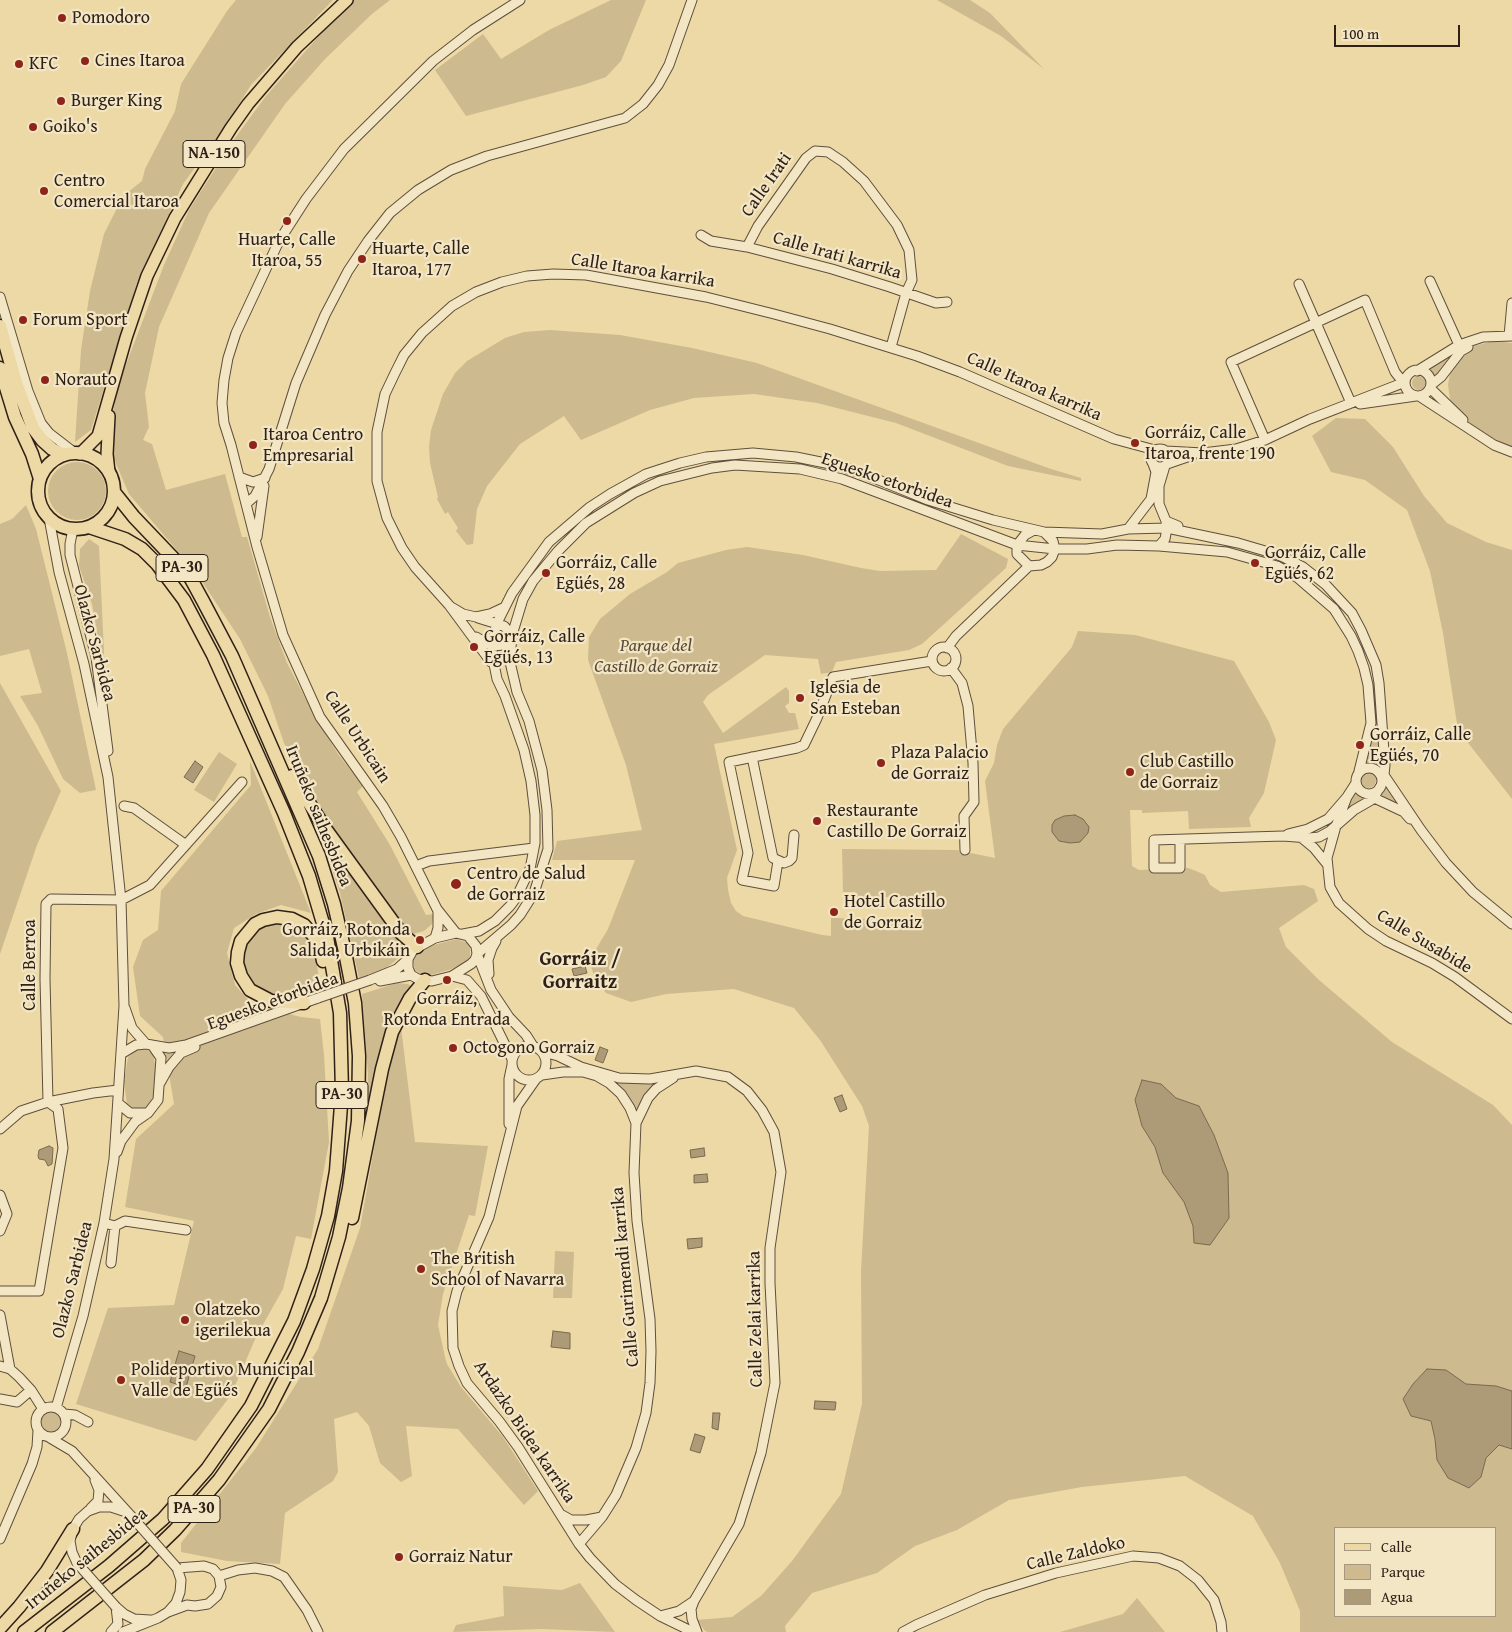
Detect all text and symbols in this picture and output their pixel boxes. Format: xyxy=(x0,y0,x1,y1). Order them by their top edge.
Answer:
place label: Pomodoro xyxy=(72,7,150,29)
marker: Pomodoro xyxy=(56,12,68,24)
scale bar xyxy=(1337,15,1463,47)
text: 100 m xyxy=(1342,23,1379,44)
place label: Cines Itaroa xyxy=(95,50,185,72)
place label: KFC xyxy=(29,53,58,75)
marker: Cines Itaroa xyxy=(79,55,91,67)
marker: KFC xyxy=(13,58,25,70)
place label: Burger King xyxy=(71,90,162,112)
marker: Burger King xyxy=(55,95,67,107)
place label: Goiko's xyxy=(43,116,98,138)
marker: Goiko's xyxy=(27,121,39,133)
road number: NA-150 xyxy=(183,140,245,168)
street label: Calle Irati xyxy=(737,149,797,221)
place label: Centro Comercial Itaroa xyxy=(54,170,179,212)
marker: Centro Comercial Itaroa xyxy=(38,185,50,197)
marker: Huarte, Calle Itaroa, 55 xyxy=(281,215,293,227)
street label: Calle Irati karrika xyxy=(770,227,904,285)
place label: Huarte, Calle Itaroa, 55 xyxy=(238,229,336,272)
place label: Huarte, Calle Itaroa, 177 xyxy=(372,238,470,280)
street label: Calle Itaroa karrika xyxy=(570,249,716,293)
marker: Huarte, Calle Itaroa, 177 xyxy=(356,253,368,265)
place label: Forum Sport xyxy=(33,309,128,331)
marker: Forum Sport xyxy=(17,314,29,326)
street label: Calle Itaroa karrika xyxy=(963,348,1105,426)
place label: Norauto xyxy=(55,369,117,391)
marker: Norauto xyxy=(39,374,51,386)
place label: Gorráiz, Calle Itaroa, frente 190 xyxy=(1145,422,1275,464)
place label: Itaroa Centro Empresarial xyxy=(263,424,363,466)
marker: Gorráiz, Calle Itaroa, frente 190 xyxy=(1129,437,1141,449)
marker: Itaroa Centro Empresarial xyxy=(247,439,259,451)
street label: Eguesko etorbidea xyxy=(818,448,956,514)
place label: Gorráiz, Calle Egüés, 62 xyxy=(1265,542,1366,584)
place label: Gorráiz, Calle Egüés, 28 xyxy=(556,552,657,594)
road number: PA-30 xyxy=(156,554,208,582)
marker: Gorráiz, Calle Egüés, 62 xyxy=(1249,557,1261,569)
marker: Gorráiz, Calle Egüés, 28 xyxy=(540,567,552,579)
street label: Olazko Sarbidea xyxy=(68,582,120,704)
place label: Gorráiz, Calle Egüés, 13 xyxy=(484,626,585,669)
park label: Parque del Castillo de Gorraiz xyxy=(594,635,718,678)
marker: Gorráiz, Calle Egüés, 13 xyxy=(468,641,480,653)
place label: Iglesia de San Esteban xyxy=(810,677,900,720)
street label: Calle Urbicain xyxy=(319,687,395,787)
marker: Iglesia de San Esteban xyxy=(794,692,806,704)
place label: Gorráiz, Calle Egüés, 70 xyxy=(1370,724,1471,766)
marker: Gorráiz, Calle Egüés, 70 xyxy=(1354,739,1366,751)
street label: Iruñeko saihesbidea xyxy=(280,742,356,890)
place label: Plaza Palacio de Gorraiz xyxy=(891,742,989,784)
place label: Club Castillo de Gorraiz xyxy=(1140,751,1234,794)
marker: Plaza Palacio de Gorraiz xyxy=(875,757,887,769)
marker: Club Castillo de Gorraiz xyxy=(1124,766,1136,778)
place label: Restaurante Castillo De Gorraiz xyxy=(827,800,966,842)
marker: Restaurante Castillo De Gorraiz xyxy=(811,815,823,827)
place label: Centro de Salud de Gorraiz xyxy=(467,863,586,906)
marker: Centro de Salud de Gorraiz xyxy=(449,877,463,891)
place label: Hotel Castillo de Gorraiz xyxy=(844,891,945,934)
street label: Calle Susabide xyxy=(1372,905,1476,979)
marker: Hotel Castillo de Gorraiz xyxy=(828,906,840,918)
street label: Calle Berroa xyxy=(19,919,41,1011)
place label: Gorráiz, Rotonda Salida, Urbikáin xyxy=(282,919,410,962)
marker: Gorráiz, Rotonda Salida, Urbikáin xyxy=(414,934,426,946)
district label: Gorráiz / Gorraitz xyxy=(539,948,621,995)
street label: Eguesko etorbidea xyxy=(205,968,341,1036)
marker: Gorráiz, Rotonda Entrada xyxy=(441,974,453,986)
place label: Gorráiz, Rotonda Entrada xyxy=(384,988,510,1030)
place label: Octogono Gorraiz xyxy=(463,1037,595,1059)
marker: Octogono Gorraiz xyxy=(447,1042,459,1054)
road number: PA-30 xyxy=(316,1082,368,1108)
street label: Calle Gurimendi karrika xyxy=(607,1186,645,1368)
street label: Olazko Sarbidea xyxy=(48,1219,98,1341)
place label: The British School of Navarra xyxy=(431,1248,564,1290)
street label: Calle Zelai karrika xyxy=(744,1251,768,1387)
marker: The British School of Navarra xyxy=(415,1263,427,1275)
place label: Olatzeko igerilekua xyxy=(195,1299,271,1342)
marker: Olatzeko igerilekua xyxy=(179,1314,191,1326)
street label: Ardazko Bidea karrika xyxy=(468,1357,580,1507)
place label: Polideportivo Municipal Valle de Egüés xyxy=(131,1359,313,1402)
marker: Polideportivo Municipal Valle de Egüés xyxy=(115,1374,127,1386)
road number: PA-30 xyxy=(168,1496,220,1522)
street label: Iruñeko saihesbidea xyxy=(22,1503,152,1615)
legend xyxy=(1334,1527,1497,1617)
street label: Calle Zaldoko xyxy=(1025,1532,1127,1576)
text: Calle xyxy=(1381,1536,1412,1557)
place label: Gorraiz Natur xyxy=(409,1546,513,1568)
marker: Gorraiz Natur xyxy=(393,1551,405,1563)
text: Parque xyxy=(1381,1561,1425,1582)
text: Agua xyxy=(1381,1586,1413,1607)

